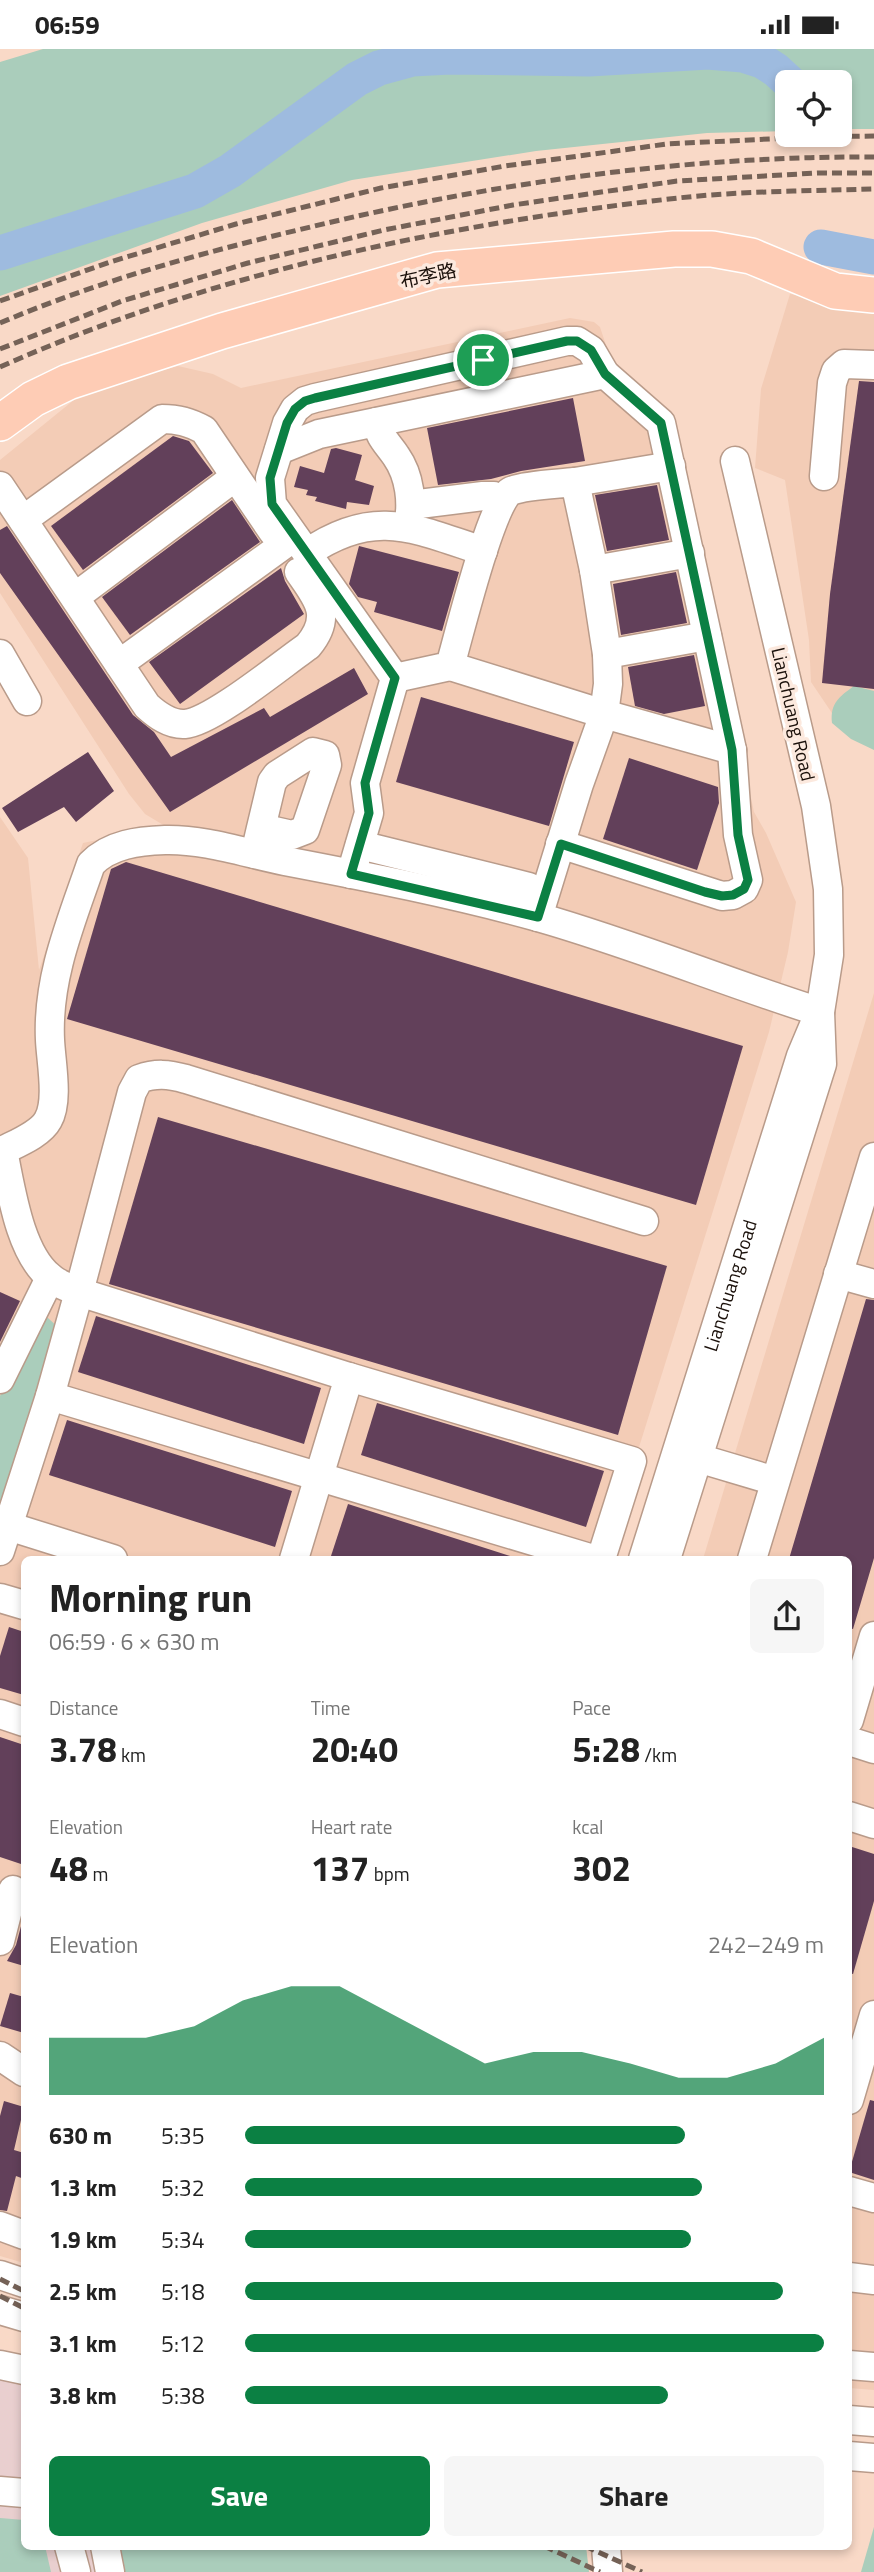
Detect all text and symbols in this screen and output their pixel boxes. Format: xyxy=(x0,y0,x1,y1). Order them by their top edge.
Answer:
text: 06:59 xyxy=(35,5,100,44)
map controls xyxy=(775,70,852,147)
button: locate xyxy=(775,70,852,147)
street label: 布李路 xyxy=(397,255,459,295)
pin xyxy=(453,330,513,390)
icon: arrive xyxy=(464,341,502,379)
street label: Lianchuang Road xyxy=(765,644,823,784)
street label: Lianchuang Road xyxy=(695,1216,763,1355)
text: Morning run xyxy=(49,1569,252,1627)
button: share xyxy=(750,1579,824,1653)
text: 06:59 · 6 × 630 m xyxy=(49,1624,219,1659)
text: Distance xyxy=(49,1693,118,1722)
text: Time xyxy=(311,1693,350,1722)
text: Pace xyxy=(572,1693,611,1722)
text: 3.78 xyxy=(49,1722,117,1776)
text: 20:40 xyxy=(311,1722,398,1776)
text: 5:28 xyxy=(572,1722,640,1776)
text: km xyxy=(117,1740,146,1769)
text: /km xyxy=(640,1740,677,1769)
text: Elevation xyxy=(49,1812,123,1841)
text: Heart rate xyxy=(311,1812,392,1841)
text: kcal xyxy=(572,1812,603,1841)
text: 48 xyxy=(49,1841,88,1895)
text: 137 xyxy=(311,1841,369,1895)
text: 302 xyxy=(572,1841,631,1895)
text: m xyxy=(88,1859,108,1888)
text: bpm xyxy=(369,1859,410,1888)
text: Elevation xyxy=(49,1927,138,1962)
text: 242–249 m xyxy=(708,1927,824,1962)
text: 630 m xyxy=(49,2118,112,2153)
text: 5:35 xyxy=(161,2118,205,2153)
text: 1.3 km xyxy=(49,2170,117,2205)
text: 5:32 xyxy=(161,2170,205,2205)
text: 1.9 km xyxy=(49,2222,117,2257)
text: 5:34 xyxy=(161,2222,205,2257)
text: 2.5 km xyxy=(49,2274,117,2309)
text: 5:18 xyxy=(161,2274,205,2309)
text: 3.1 km xyxy=(49,2326,117,2361)
text: 5:12 xyxy=(161,2326,205,2361)
text: 3.8 km xyxy=(49,2378,117,2413)
text: 5:38 xyxy=(161,2378,205,2413)
button: Save xyxy=(49,2456,430,2536)
button: Share xyxy=(444,2456,824,2536)

